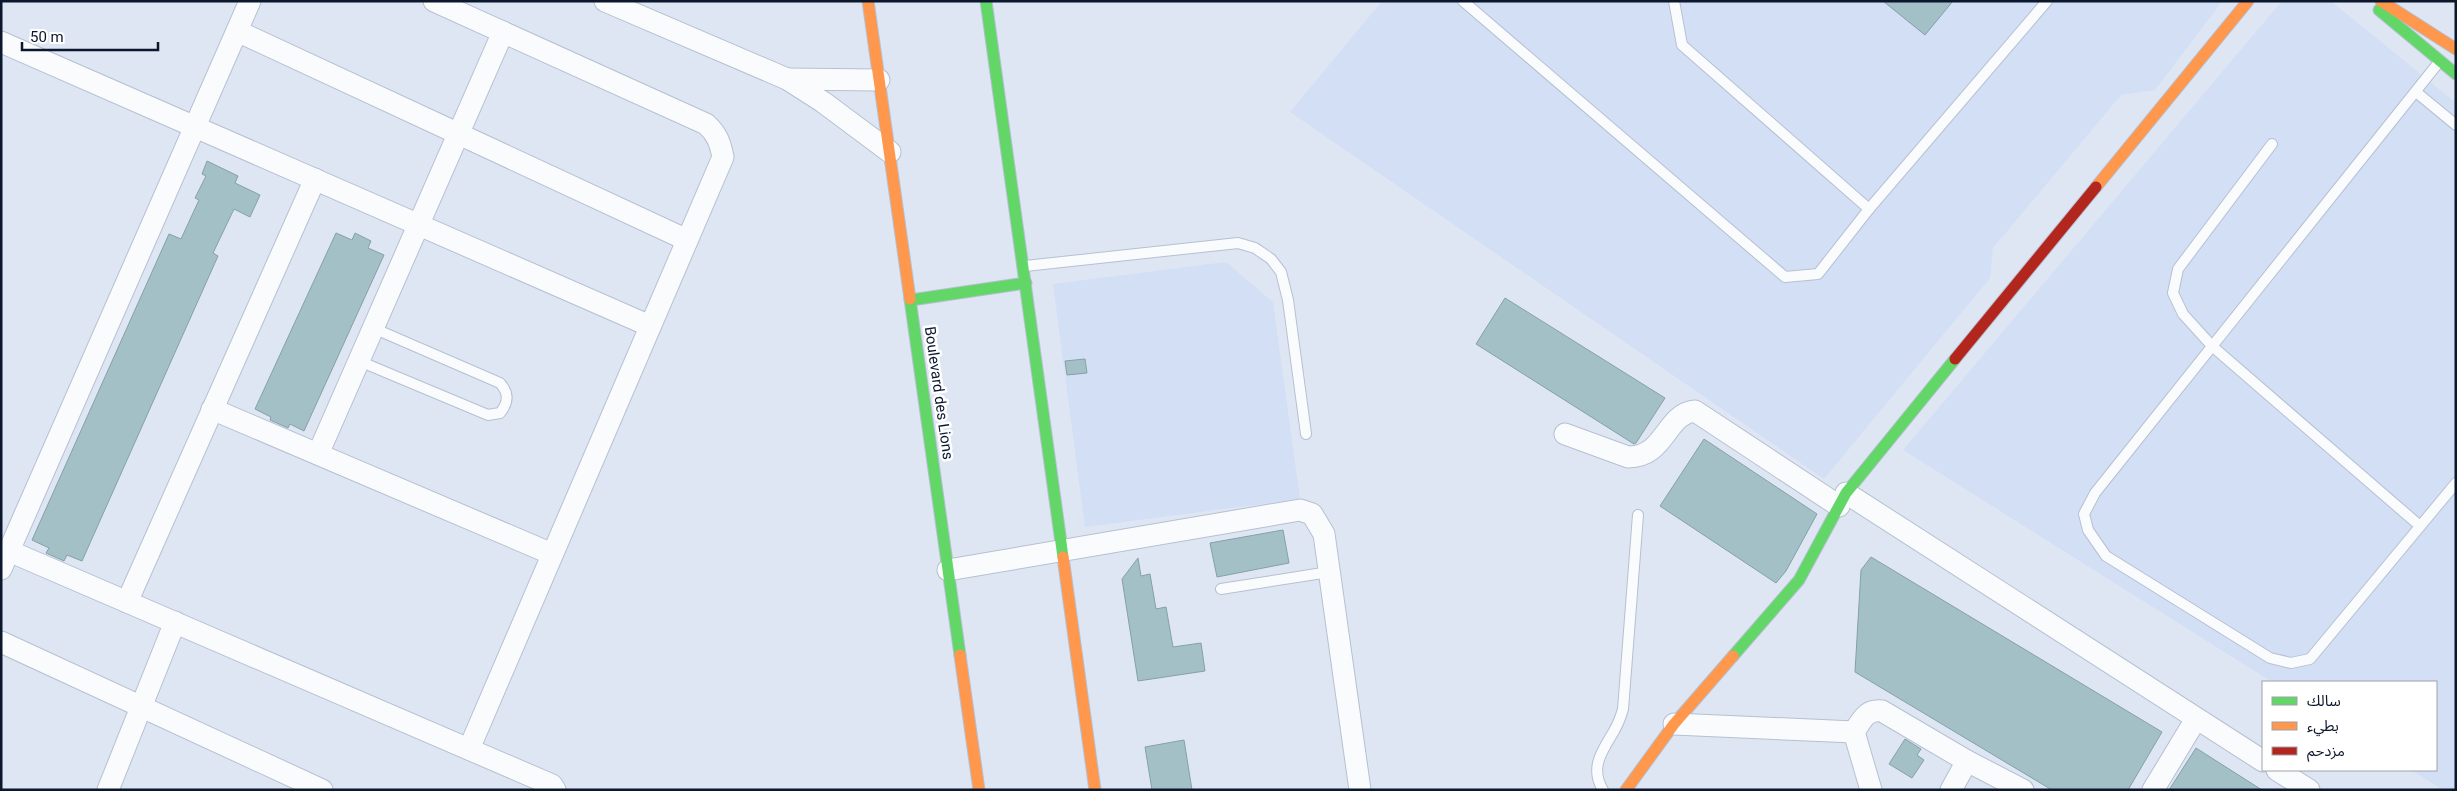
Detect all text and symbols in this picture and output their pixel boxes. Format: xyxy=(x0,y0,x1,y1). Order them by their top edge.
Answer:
scale bar xyxy=(22,20,159,52)
text: 50 m xyxy=(30,28,64,46)
street label: Boulevard des Lions xyxy=(921,325,957,461)
legend xyxy=(2262,681,2437,771)
text: سالك xyxy=(2307,692,2341,710)
text: بطيء xyxy=(2307,717,2339,737)
text: مزدحم xyxy=(2307,742,2345,762)

